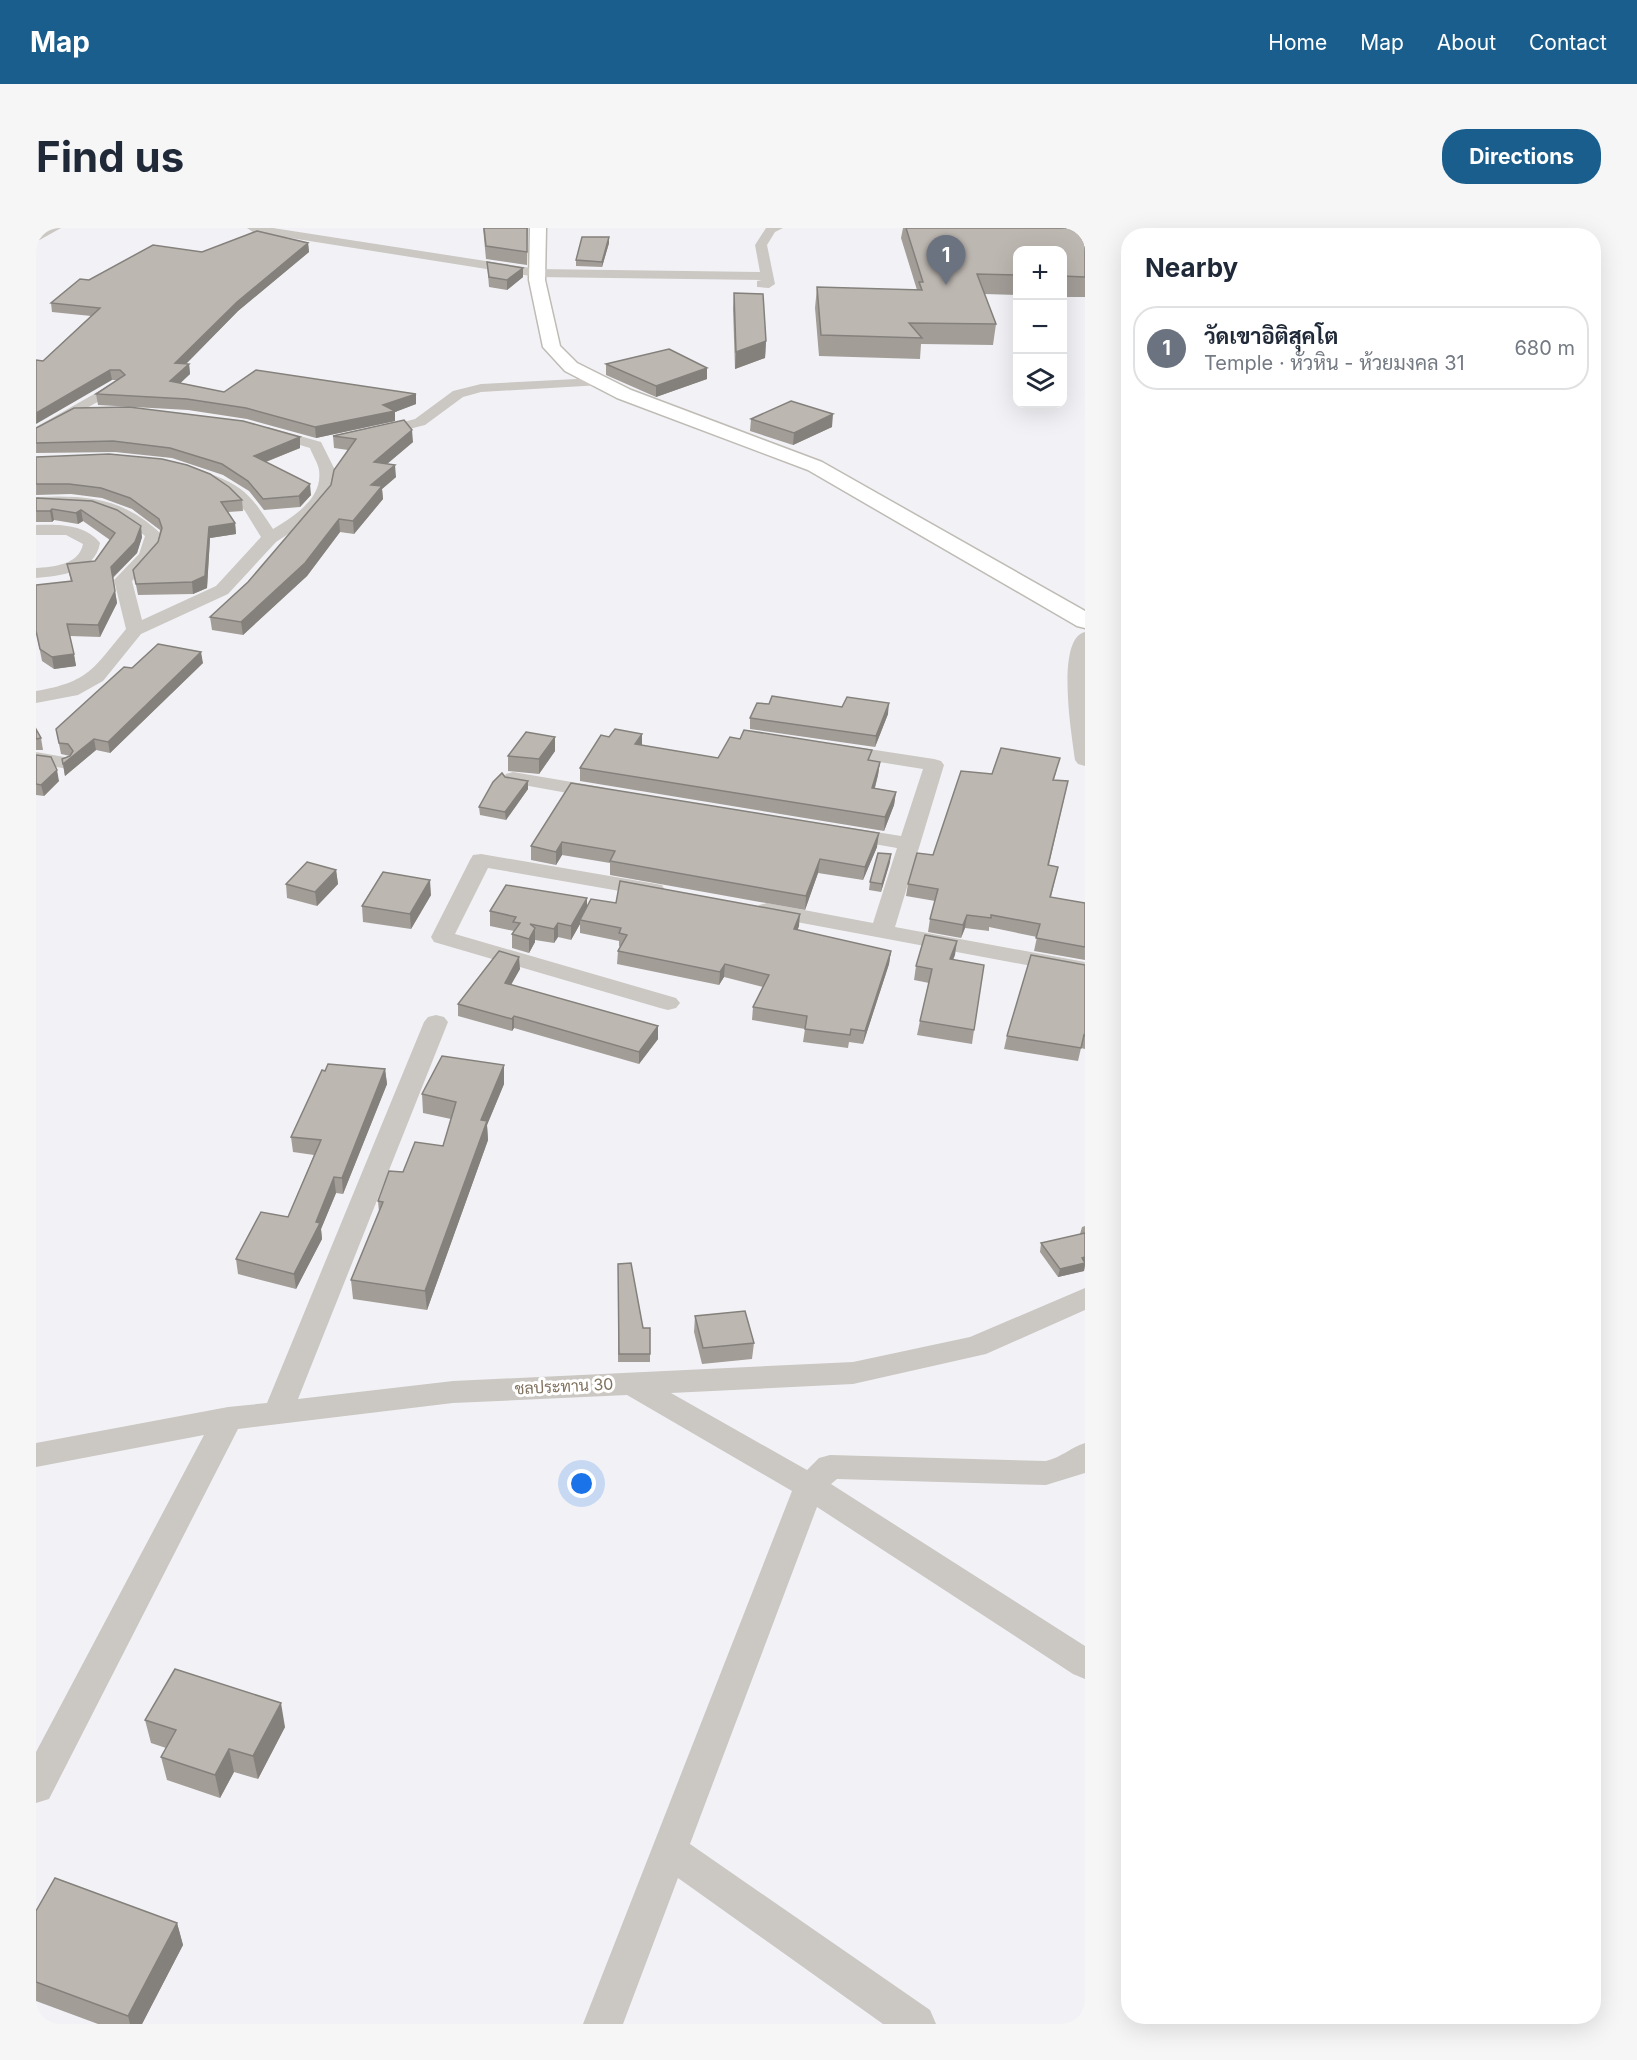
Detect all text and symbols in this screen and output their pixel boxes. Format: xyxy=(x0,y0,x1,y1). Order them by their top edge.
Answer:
text: Map xyxy=(30,25,90,59)
text: Home xyxy=(1268,30,1327,55)
text: Map xyxy=(1360,30,1404,55)
text: About xyxy=(1437,30,1496,55)
text: Contact xyxy=(1529,30,1607,55)
button: Directions xyxy=(1442,129,1601,184)
text: Find us xyxy=(36,131,184,182)
pin: 1 xyxy=(926,236,966,285)
map controls xyxy=(1013,246,1067,408)
button: + xyxy=(1013,246,1067,300)
text: Nearby xyxy=(1145,252,1238,283)
button: − xyxy=(1013,300,1067,354)
text: วัดเขาอิติสุคโต xyxy=(1204,323,1338,349)
text: 1 xyxy=(1162,336,1171,360)
text: 680 m xyxy=(1514,336,1575,360)
text: Temple · หัวหิน - ห้วยมงคล 31 xyxy=(1204,351,1465,375)
button: layers xyxy=(1013,354,1067,408)
street label: ชลประทาน 30 xyxy=(514,1373,614,1399)
your location xyxy=(567,1469,596,1498)

